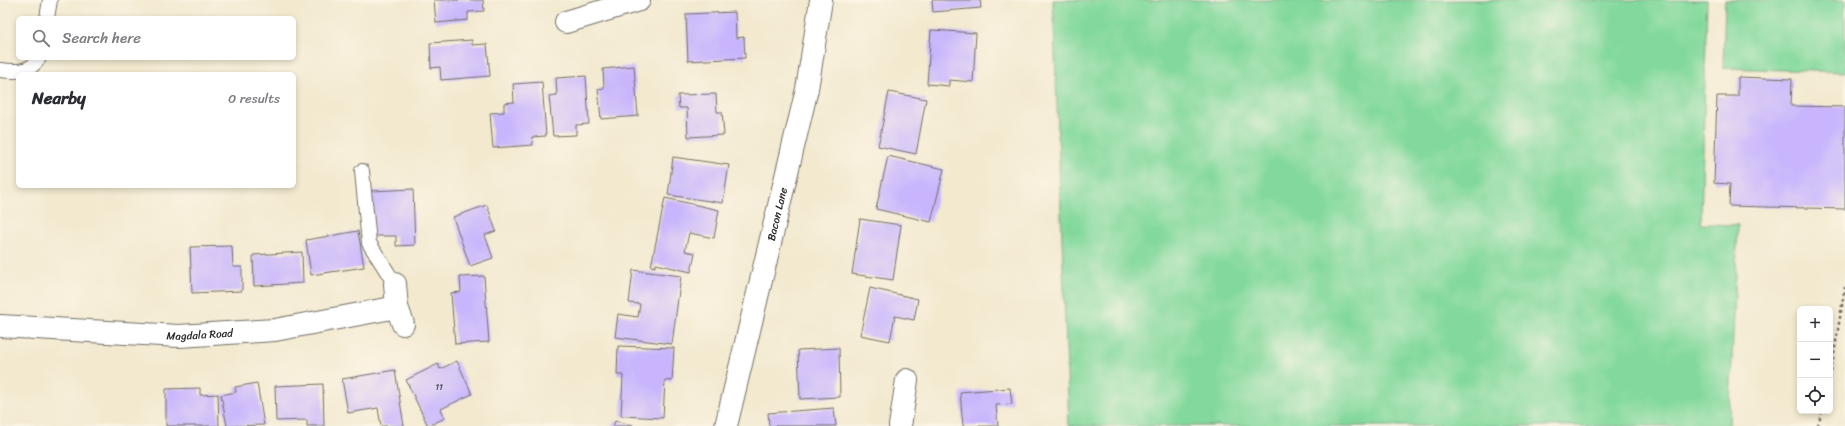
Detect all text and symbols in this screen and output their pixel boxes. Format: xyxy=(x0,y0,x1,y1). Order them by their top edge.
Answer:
search box xyxy=(16,16,296,60)
text: Search here xyxy=(62,25,141,51)
icon: search xyxy=(30,27,52,49)
text: Nearby xyxy=(32,83,86,113)
text: 0 results xyxy=(228,87,280,110)
street label: Bacon Lane xyxy=(762,185,793,243)
map controls xyxy=(1797,306,1833,414)
button: + xyxy=(1797,306,1833,342)
street label: Magdala Road xyxy=(166,324,235,346)
button: − xyxy=(1797,342,1833,378)
button: locate xyxy=(1797,378,1833,414)
house number: 11 xyxy=(435,379,443,395)

